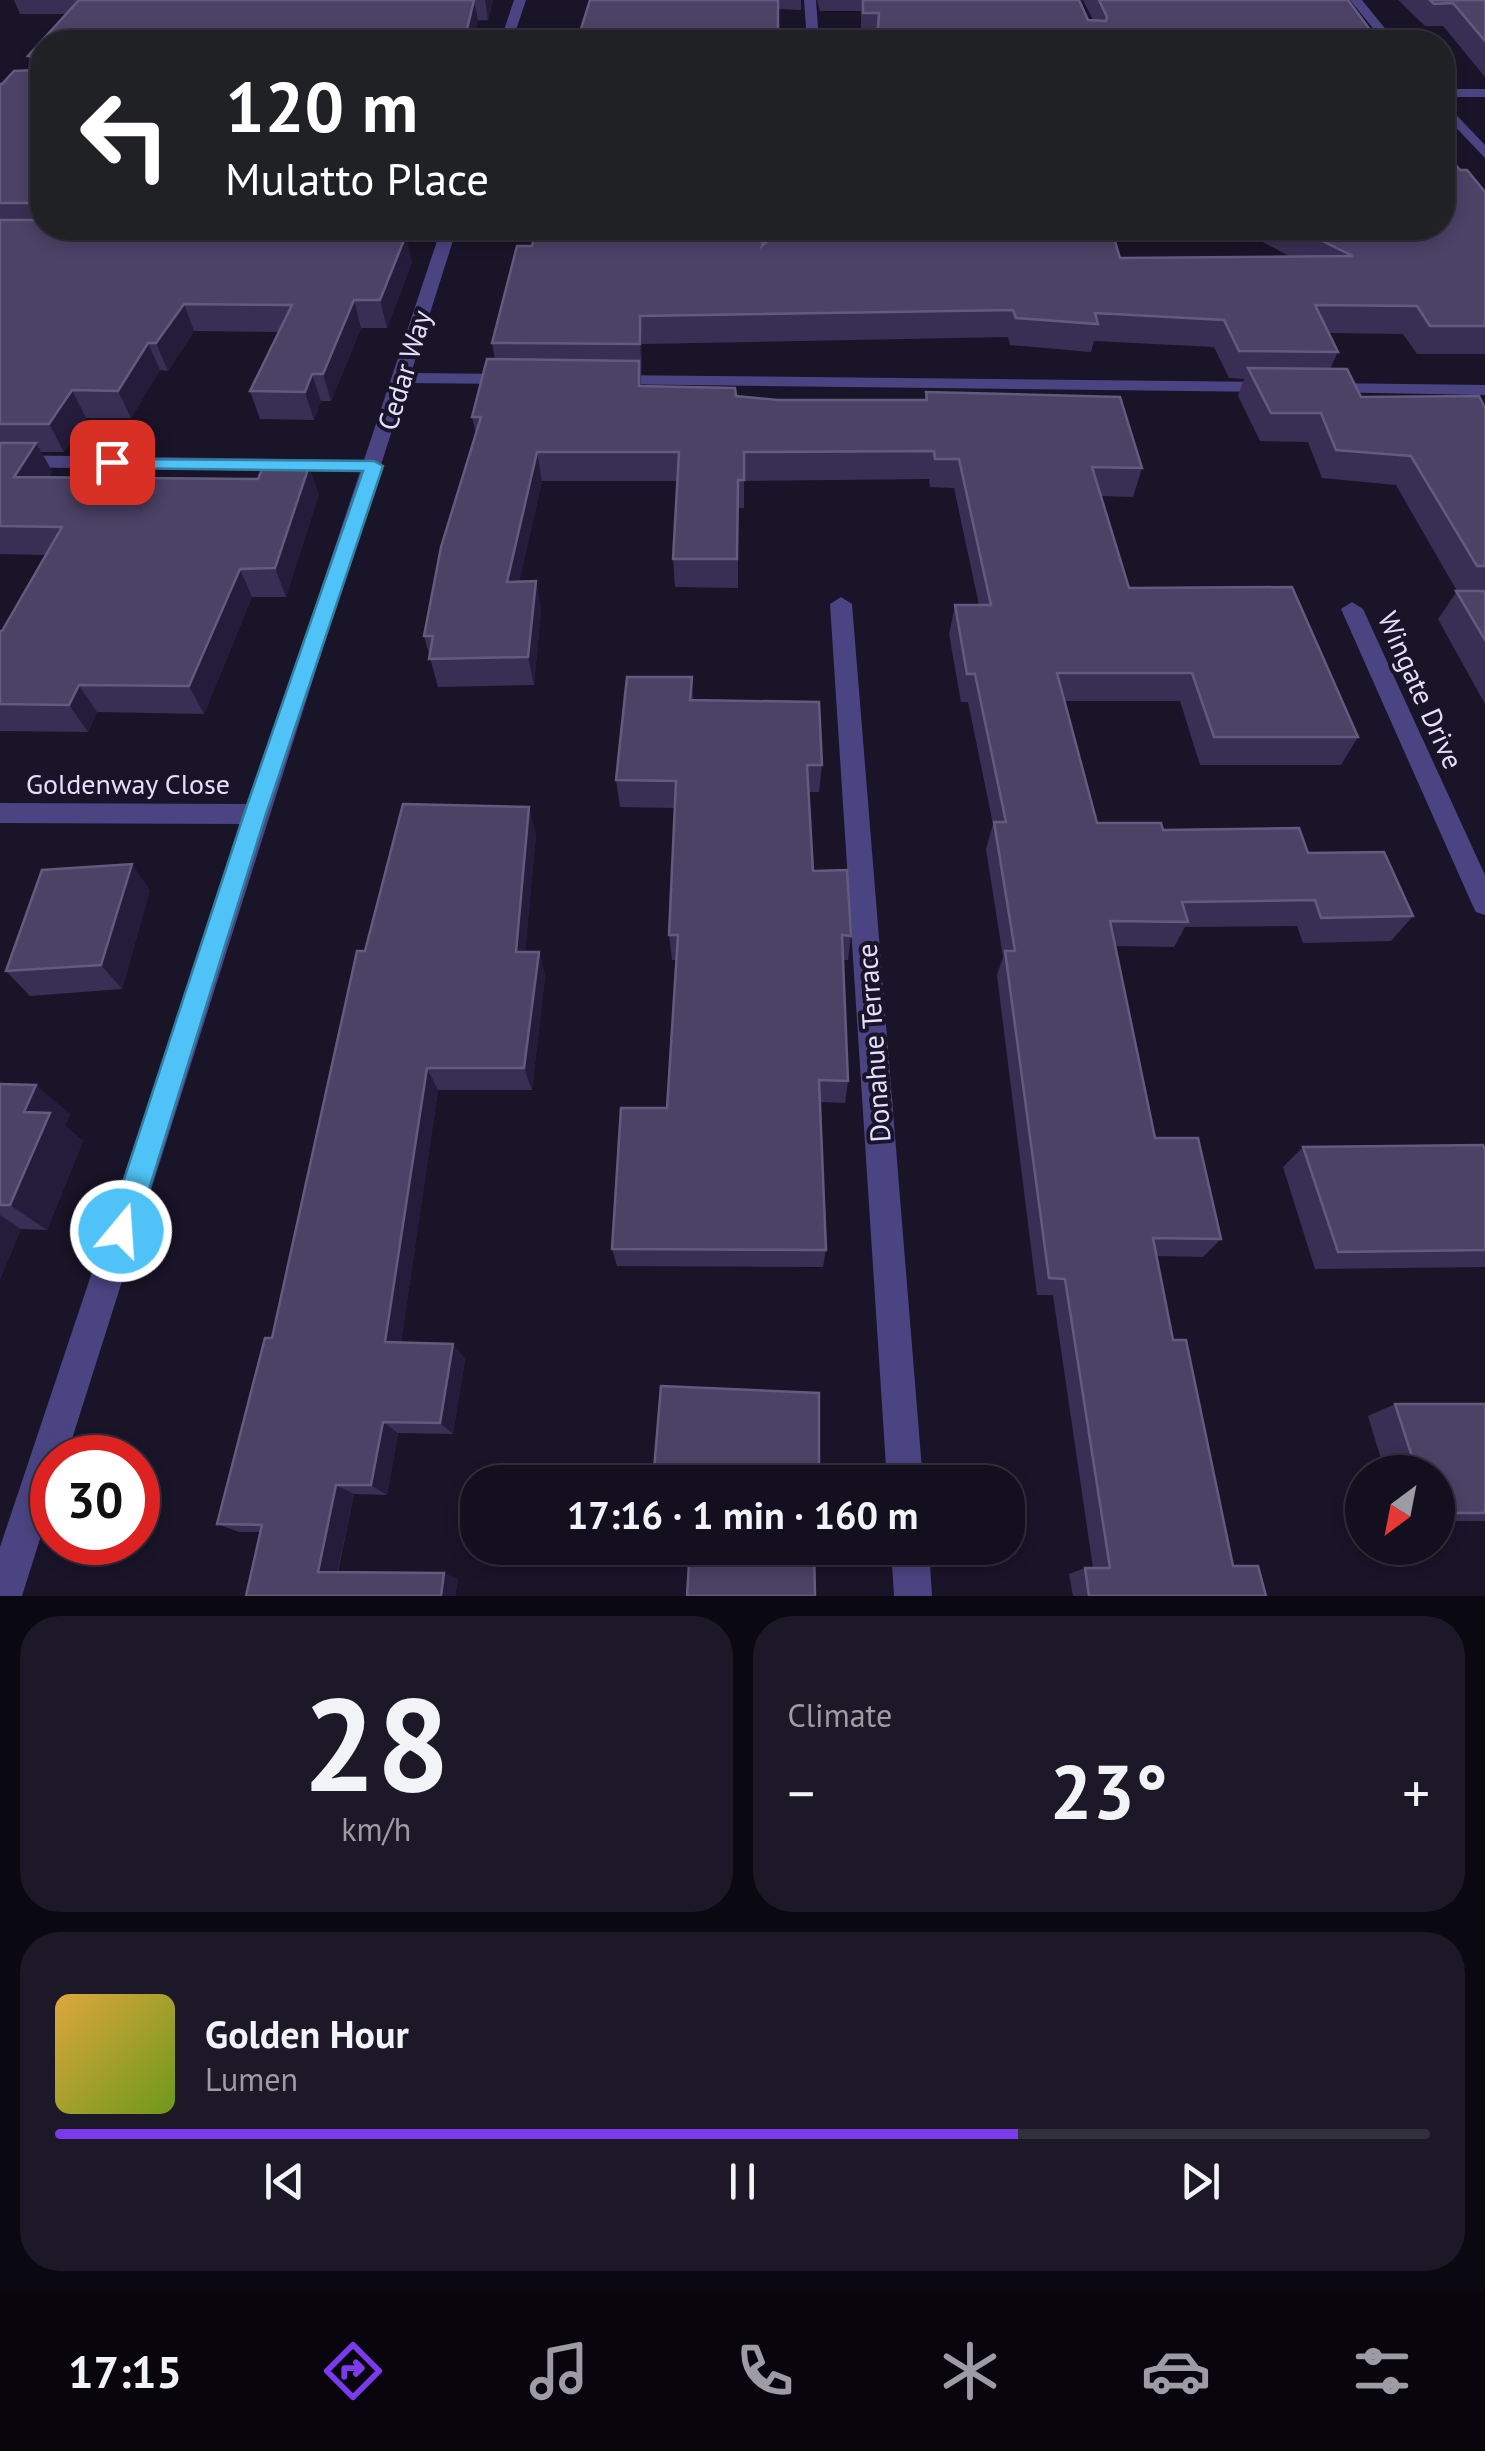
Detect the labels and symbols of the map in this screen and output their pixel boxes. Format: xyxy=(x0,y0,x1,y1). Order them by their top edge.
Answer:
street label: Cedar Way xyxy=(368,305,440,435)
pin xyxy=(70,420,155,505)
street label: Wingate Drive xyxy=(1370,605,1472,775)
street label: Goldenway Close xyxy=(26,765,230,802)
street label: Donahue Terrace xyxy=(848,942,898,1144)
position arrow xyxy=(69,1179,173,1283)
speed limit sign: 30 xyxy=(30,1435,160,1565)
north arrow xyxy=(1345,1455,1455,1565)

